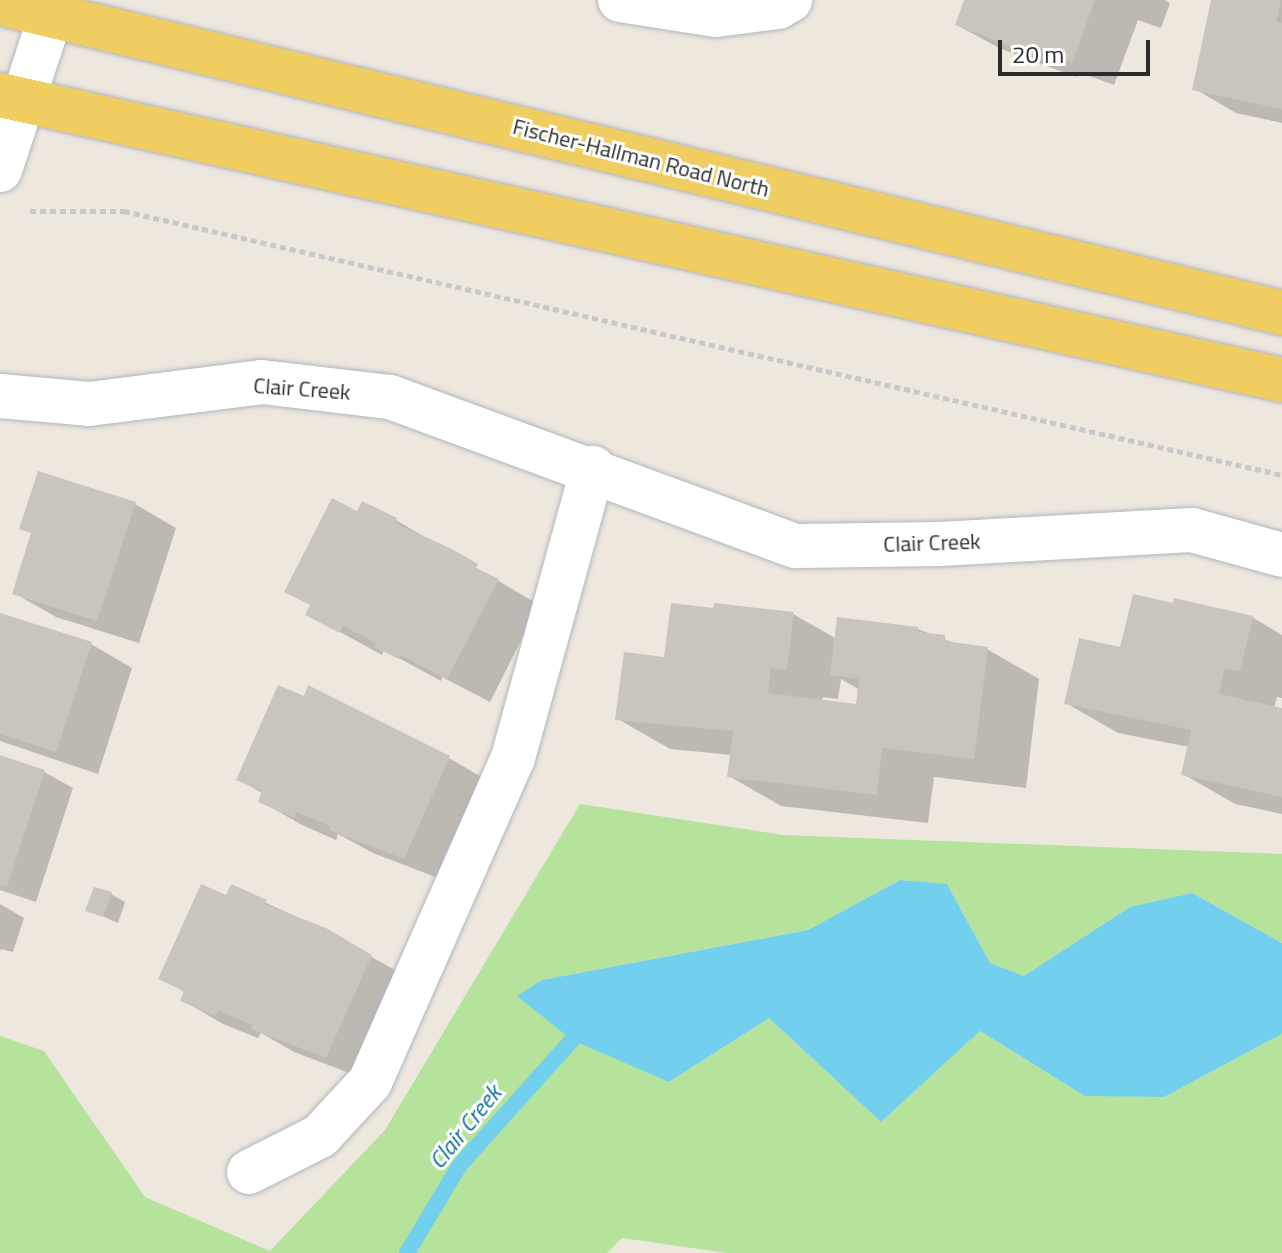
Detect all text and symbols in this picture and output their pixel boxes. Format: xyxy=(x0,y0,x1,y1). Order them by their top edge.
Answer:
scale bar xyxy=(1002,24,1154,74)
text: 20 m xyxy=(1012,36,1064,72)
street label: Fischer-Hallman Road North xyxy=(510,113,772,203)
street label: Clair Creek xyxy=(253,372,351,406)
street label: Clair Creek xyxy=(883,528,981,558)
water label: Clair Creek xyxy=(423,1079,507,1175)

